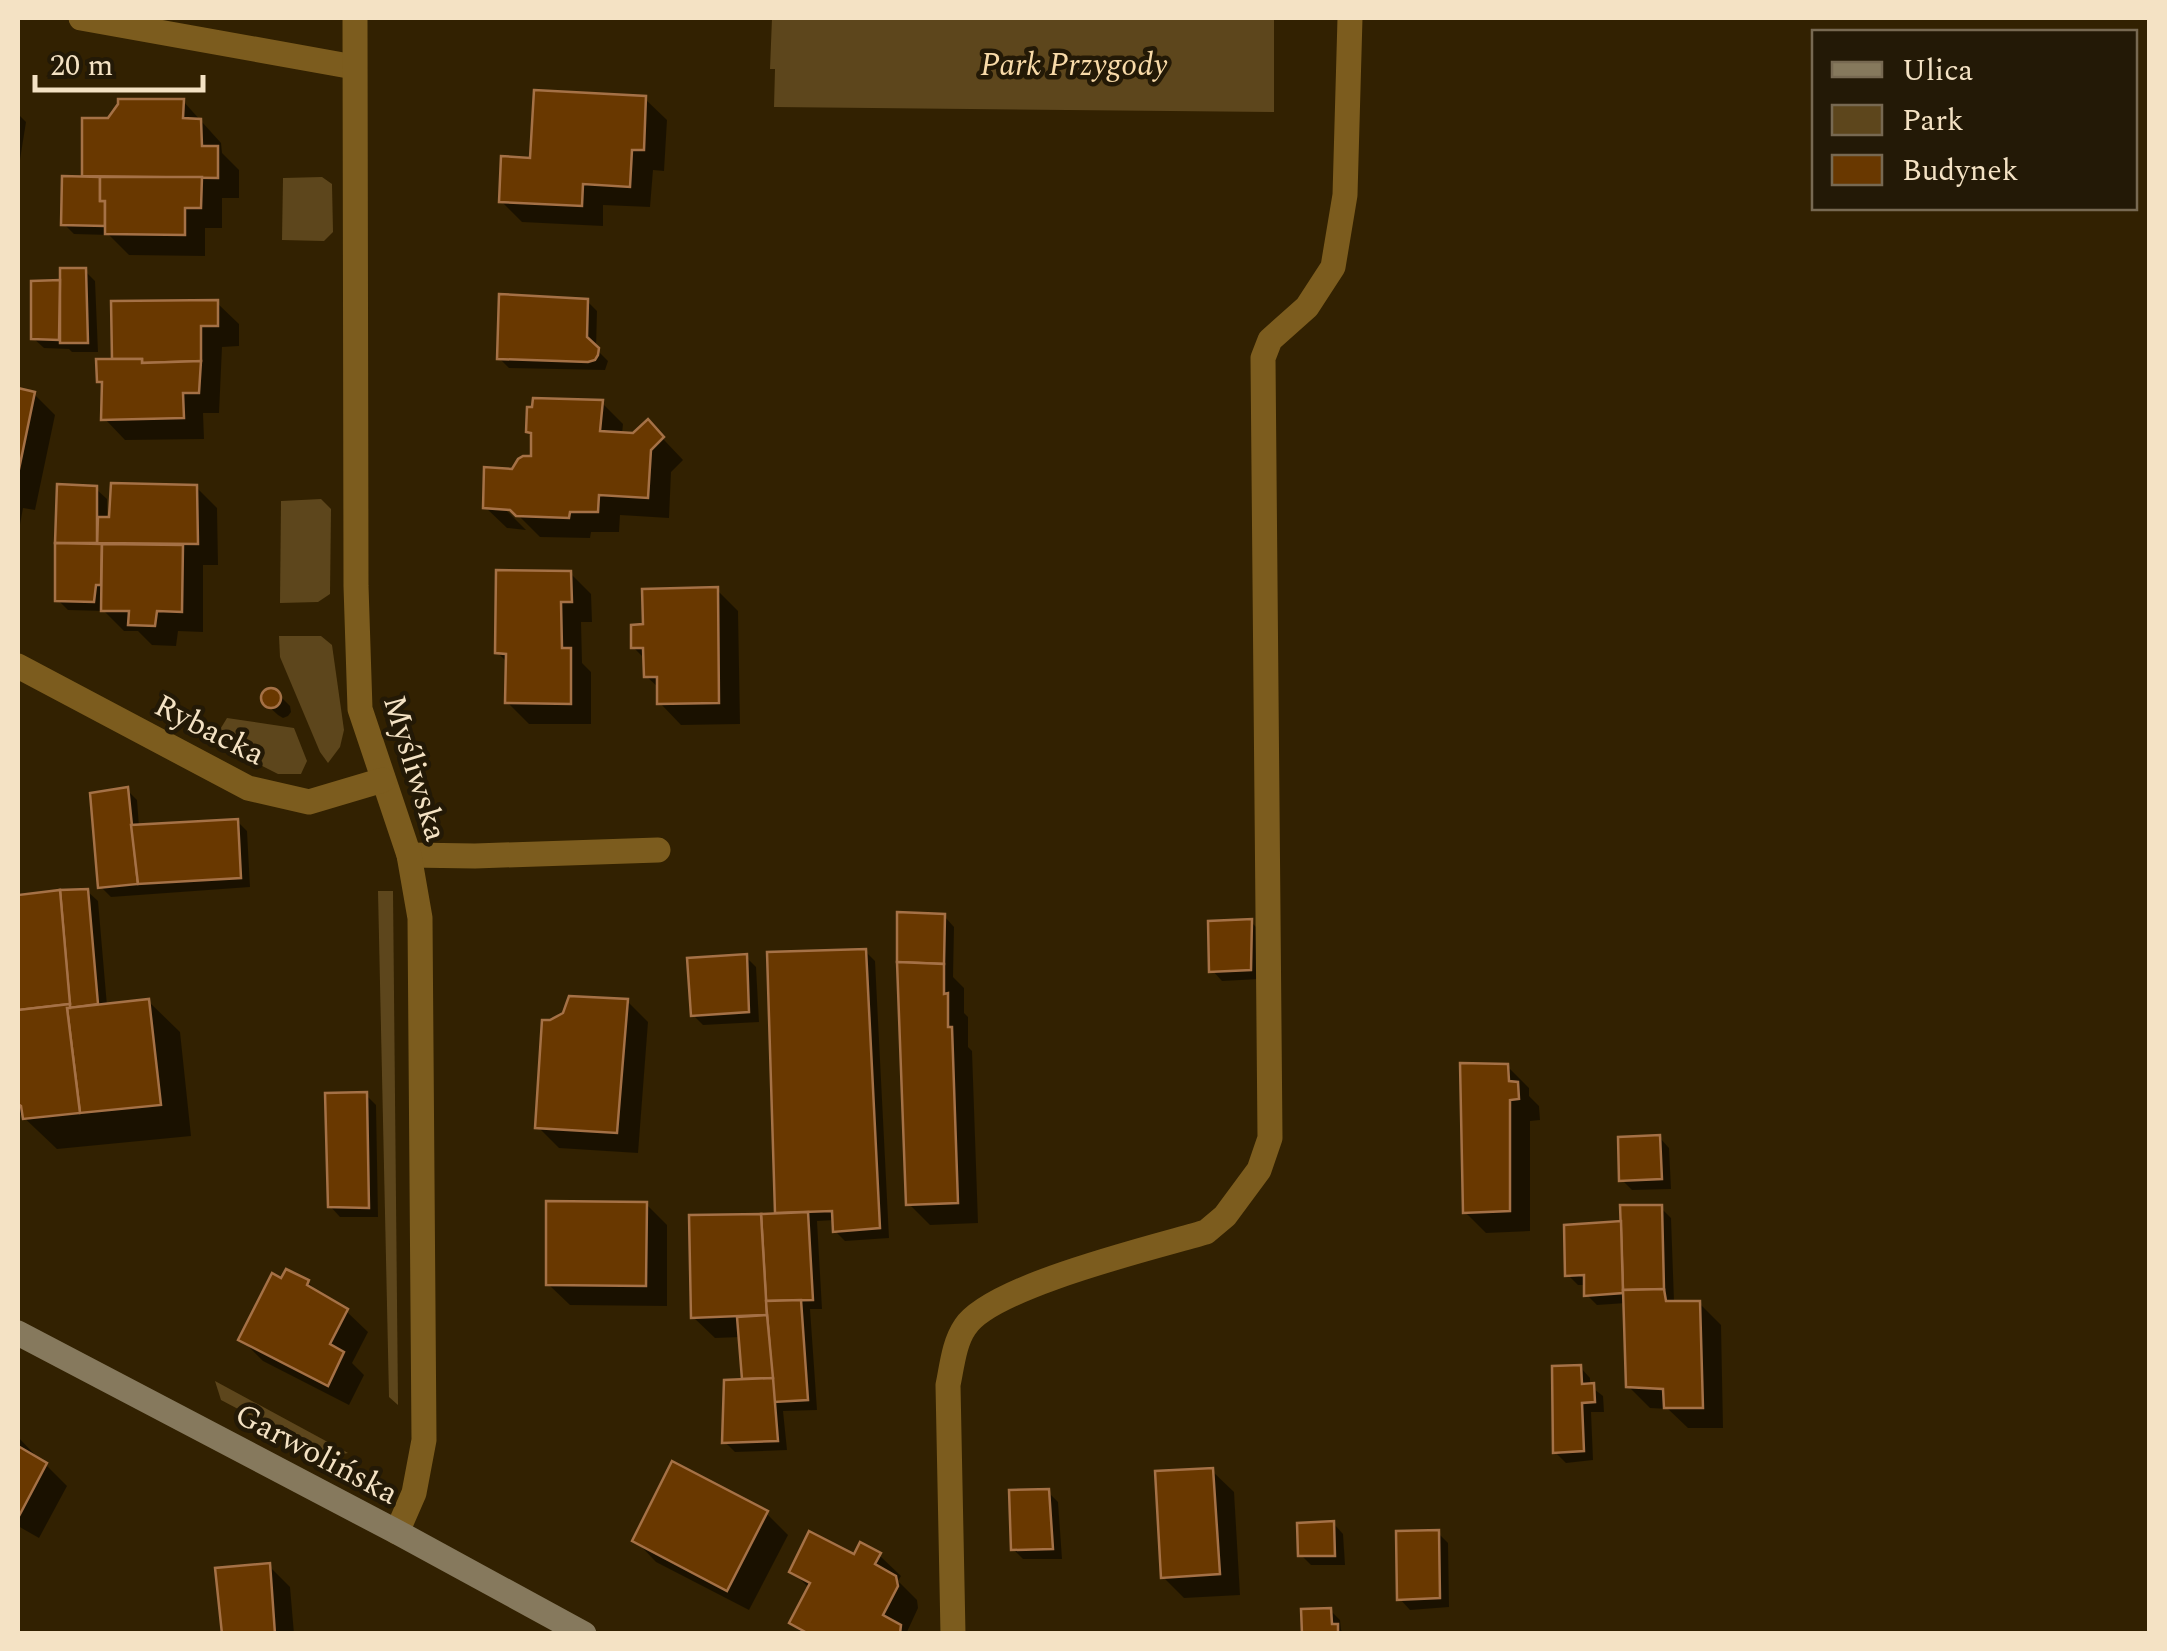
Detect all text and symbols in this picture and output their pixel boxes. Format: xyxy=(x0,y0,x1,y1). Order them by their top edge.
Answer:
scale bar xyxy=(35,30,202,92)
legend xyxy=(1812,30,2137,210)
park label: Park Przygody xyxy=(980,41,1168,90)
text: 20 m xyxy=(50,43,113,89)
text: Ulica xyxy=(1902,48,1974,94)
text: Park xyxy=(1902,98,1964,144)
text: Budynek xyxy=(1902,148,2018,194)
street label: Rybacka xyxy=(145,682,274,779)
street label: Myśliwska xyxy=(369,689,460,848)
street label: Garwolińska xyxy=(226,1391,407,1518)

